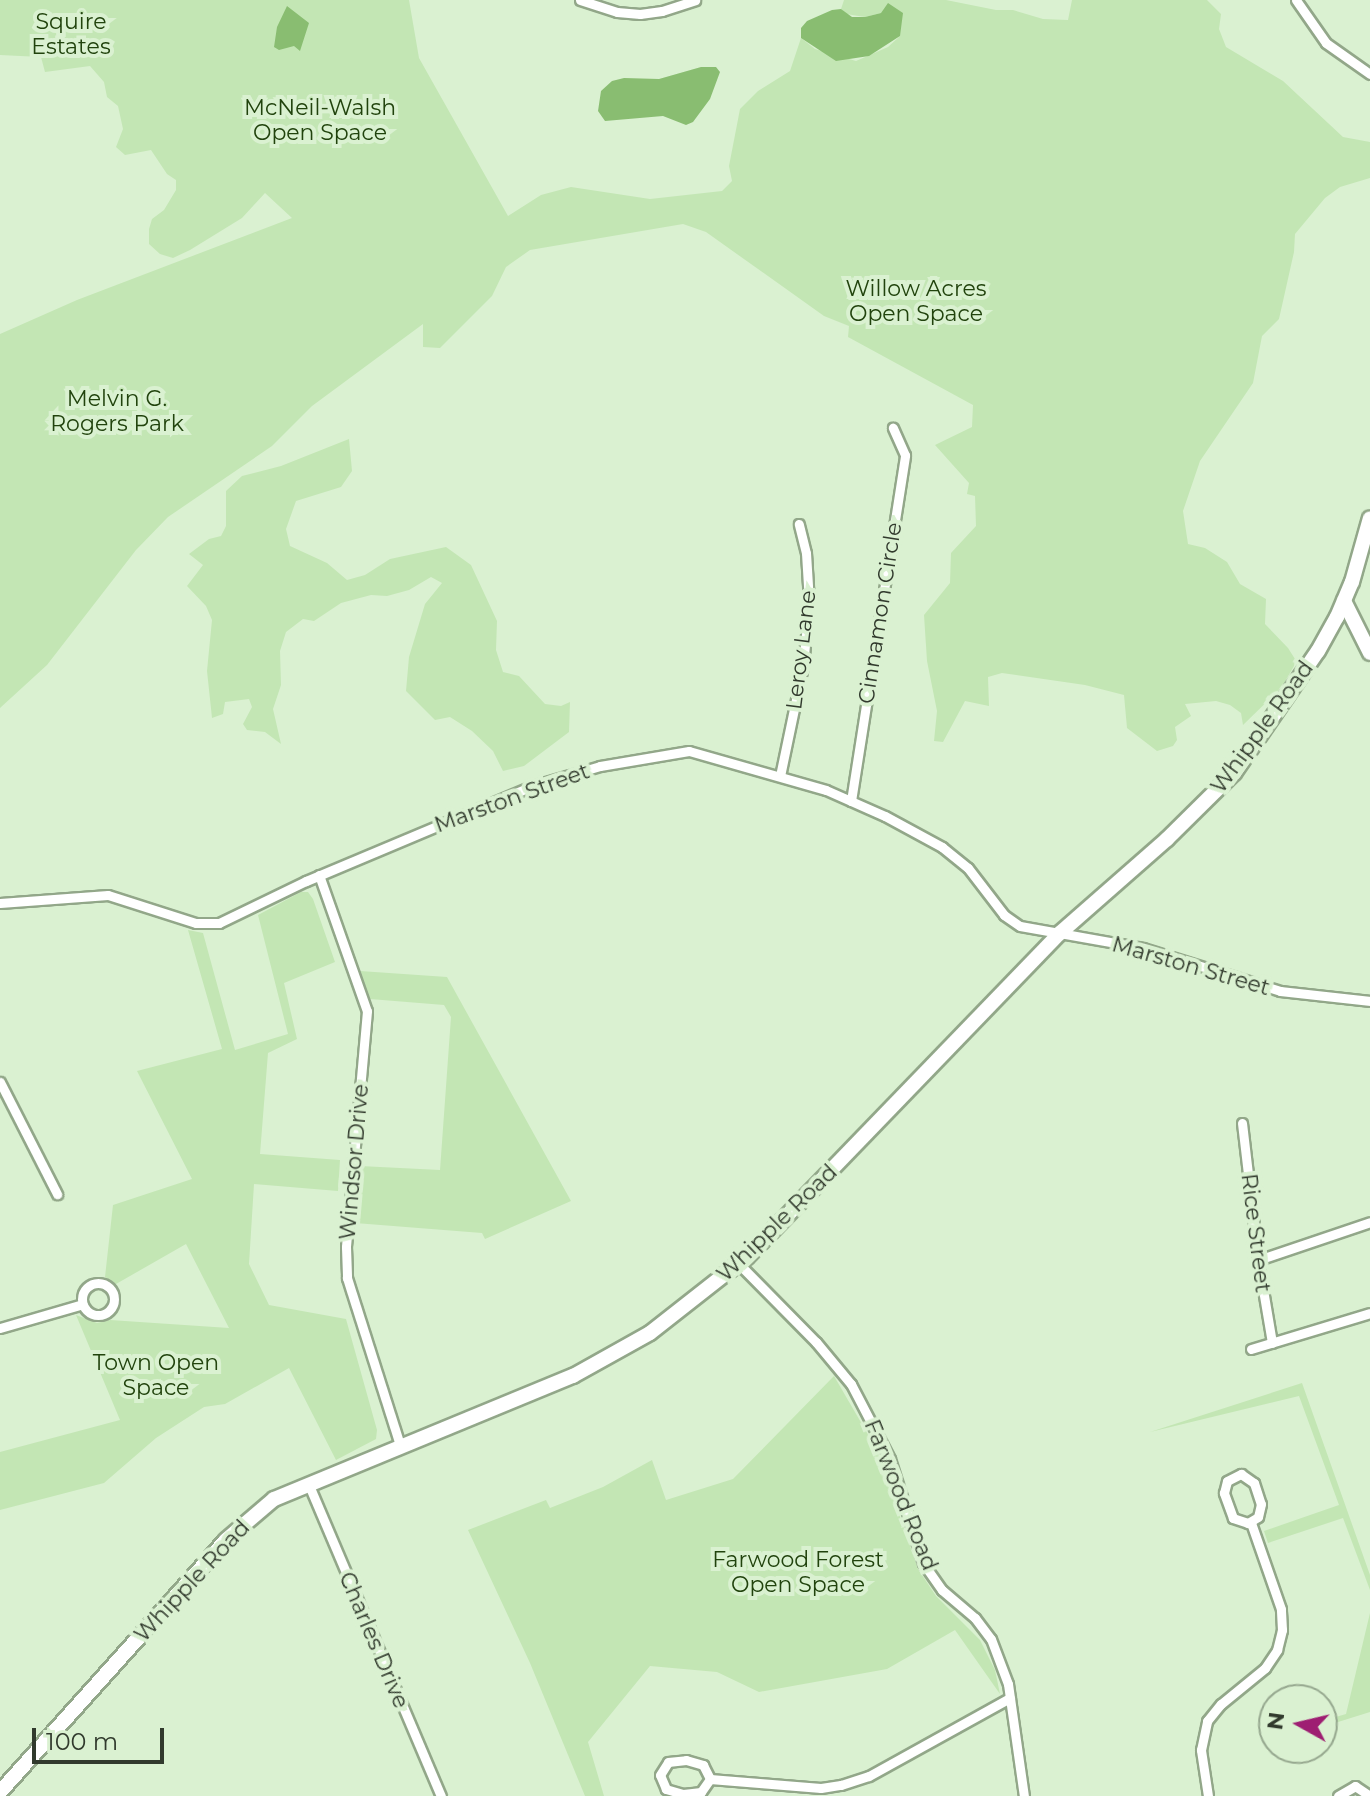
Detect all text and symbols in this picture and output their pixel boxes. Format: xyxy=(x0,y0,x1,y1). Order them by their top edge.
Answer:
park label: Squire Estates xyxy=(31,8,111,60)
park label: McNeil-Walsh Open Space xyxy=(244,94,396,146)
park label: Willow Acres Open Space xyxy=(846,275,986,326)
park label: Melvin G. Rogers Park xyxy=(50,385,184,436)
street label: Cinnamon Circle xyxy=(853,520,907,706)
street label: Leroy Lane xyxy=(781,589,821,711)
street label: Whipple Road xyxy=(1205,656,1319,798)
street label: Marston Street xyxy=(431,758,593,838)
street label: Marston Street xyxy=(1109,931,1273,1001)
street label: Windsor Drive xyxy=(334,1083,374,1241)
street label: Whipple Road xyxy=(711,1159,843,1287)
street label: Rice Street xyxy=(1236,1172,1276,1294)
park label: Town Open Space xyxy=(93,1349,219,1400)
street label: Farwood Road xyxy=(859,1416,943,1574)
street label: Whipple Road xyxy=(129,1515,255,1647)
park label: Farwood Forest Open Space xyxy=(712,1546,884,1598)
street label: Charles Drive xyxy=(333,1568,415,1712)
north arrow xyxy=(1258,1684,1338,1764)
text: N xyxy=(1261,1710,1290,1732)
scale bar xyxy=(36,1712,168,1762)
text: 100 m xyxy=(46,1727,118,1756)

